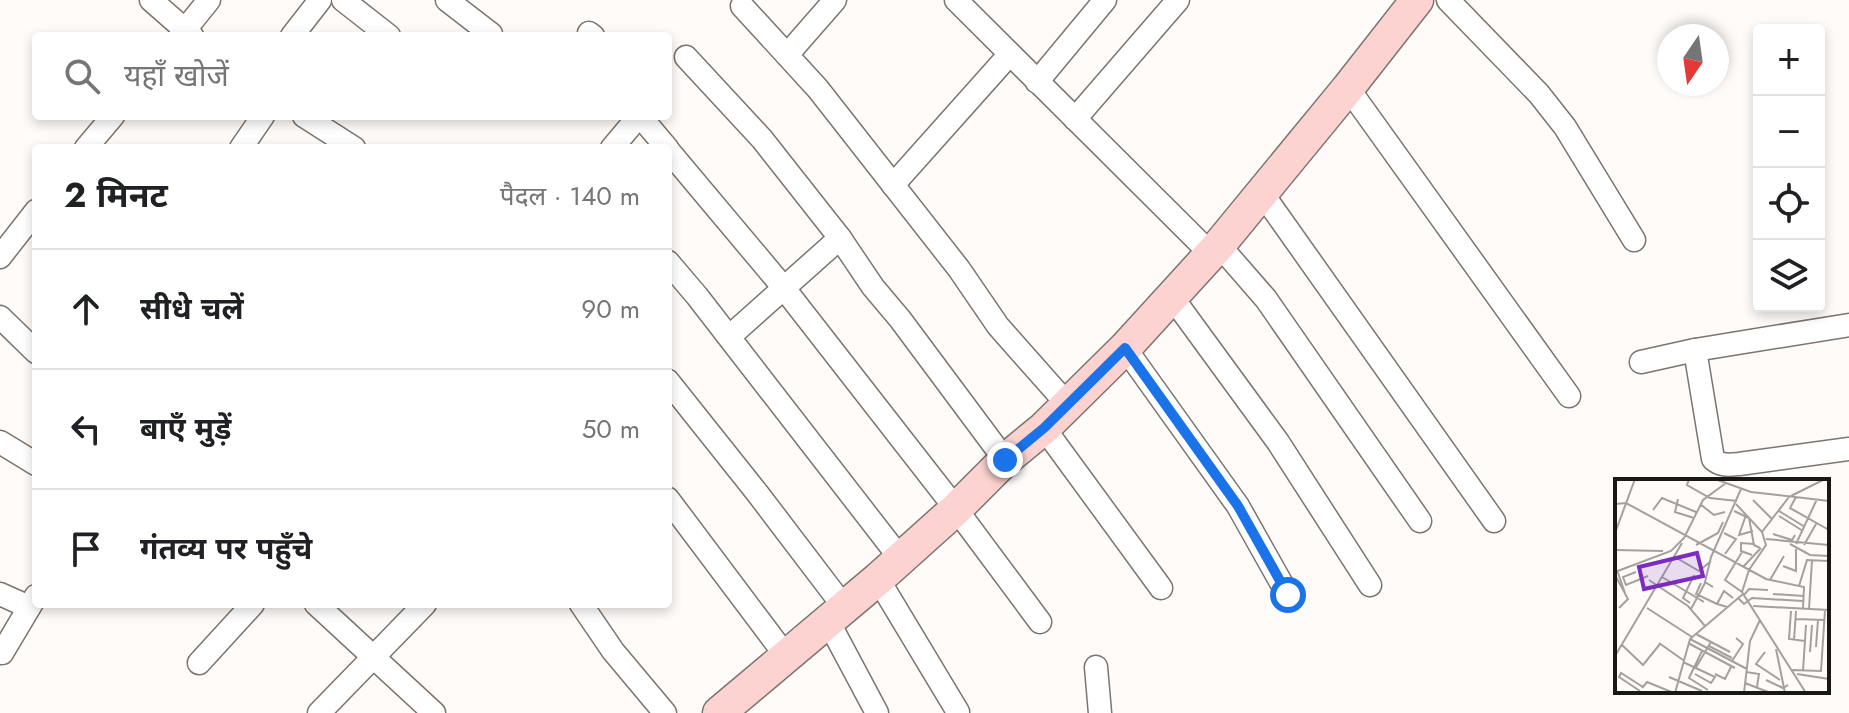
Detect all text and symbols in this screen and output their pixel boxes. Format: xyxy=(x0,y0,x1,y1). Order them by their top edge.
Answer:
north arrow xyxy=(1657,24,1729,96)
map controls xyxy=(1753,24,1825,312)
button: + xyxy=(1753,24,1825,96)
search box xyxy=(32,32,672,120)
icon: search xyxy=(60,54,104,98)
text: यहाँ खोजें xyxy=(124,54,229,97)
button: − xyxy=(1753,96,1825,168)
button: locate xyxy=(1753,168,1825,240)
text: 2 मिनट xyxy=(64,171,168,220)
text: पैदल · 140 m xyxy=(500,177,640,215)
button: layers xyxy=(1753,240,1825,312)
icon: ahead xyxy=(64,287,108,331)
text: सीधे चलें xyxy=(140,287,244,330)
text: 90 m xyxy=(581,290,640,328)
icon: left xyxy=(64,407,108,451)
text: बाएँ मुड़ें xyxy=(140,407,231,450)
text: 50 m xyxy=(582,410,640,448)
route end xyxy=(987,442,1023,478)
inset map xyxy=(1615,479,1829,693)
icon: arrive xyxy=(64,527,108,571)
text: गंतव्य पर पहुँचे xyxy=(140,527,312,570)
route start xyxy=(1270,577,1306,613)

